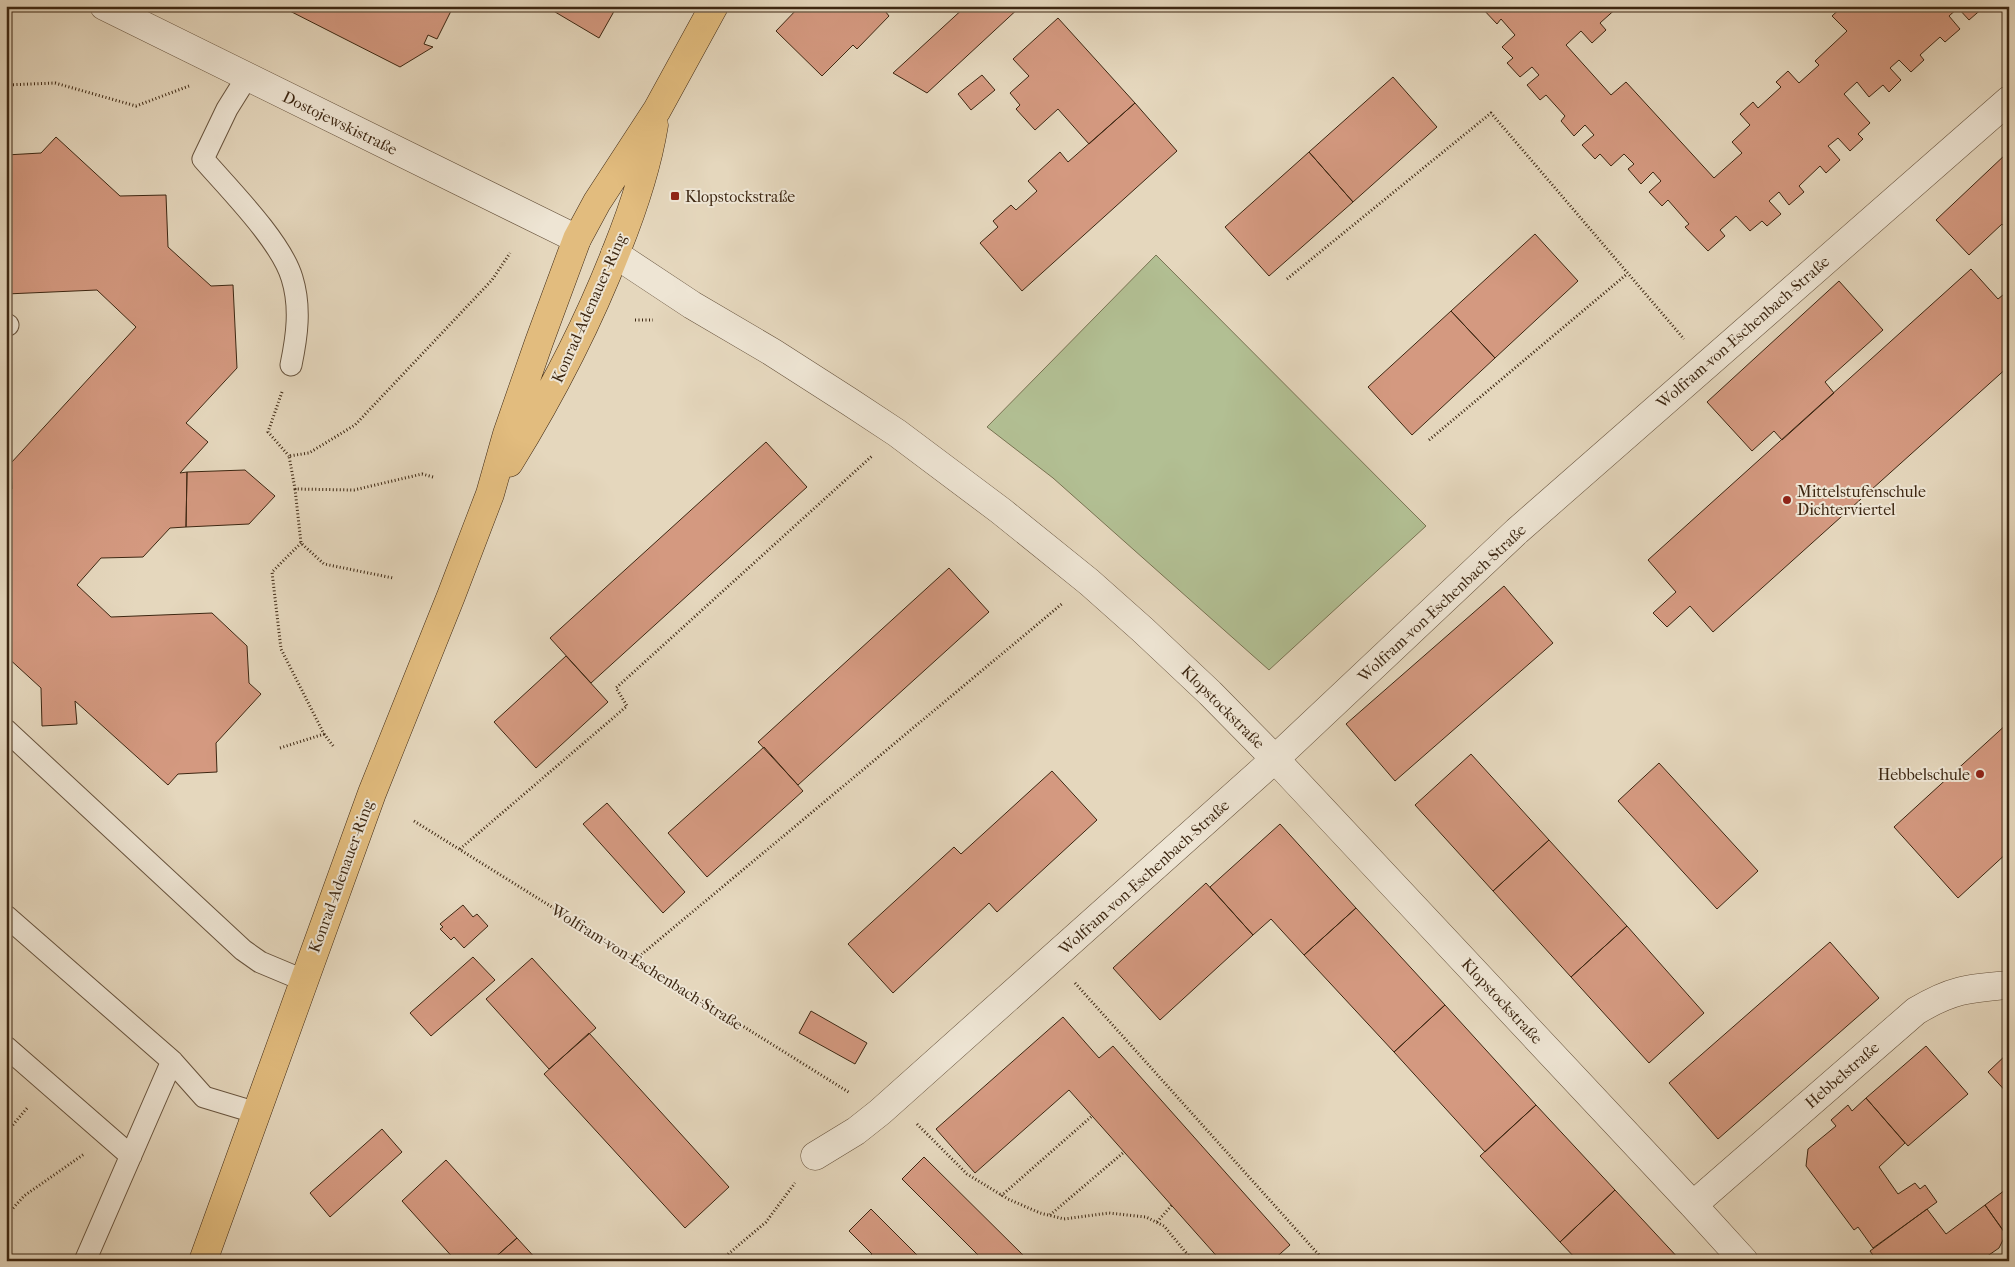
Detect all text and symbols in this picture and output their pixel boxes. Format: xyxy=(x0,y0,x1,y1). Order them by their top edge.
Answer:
street label: Dostojewskistraße xyxy=(280,87,400,159)
place label: Klopstockstraße xyxy=(685,187,795,206)
marker: Klopstockstraße xyxy=(669,190,681,202)
street label: Konrad-Adenauer-Ring xyxy=(548,230,631,386)
street label: Wolfram-von-Eschenbach-Straße xyxy=(1652,252,1833,413)
place label: Mittelstufenschule Dichterviertel xyxy=(1797,482,1926,519)
marker: Mittelstufenschule Dichterviertel xyxy=(1781,494,1793,506)
street label: Wolfram-von-Eschenbach-Straße xyxy=(1353,520,1530,687)
street label: Klopstockstraße xyxy=(1177,661,1269,753)
place label: Hebbelschule xyxy=(1878,765,1970,784)
marker: Hebbelschule xyxy=(1974,768,1986,780)
street label: Wolfram-von-Eschenbach-Straße xyxy=(1054,795,1233,959)
street label: Konrad-Adenauer-Ring xyxy=(304,797,378,955)
street label: Wolfram-von-Eschenbach-Straße xyxy=(547,899,746,1034)
street label: Klopstockstraße xyxy=(1457,954,1547,1048)
street label: Hebbelstraße xyxy=(1801,1038,1883,1112)

